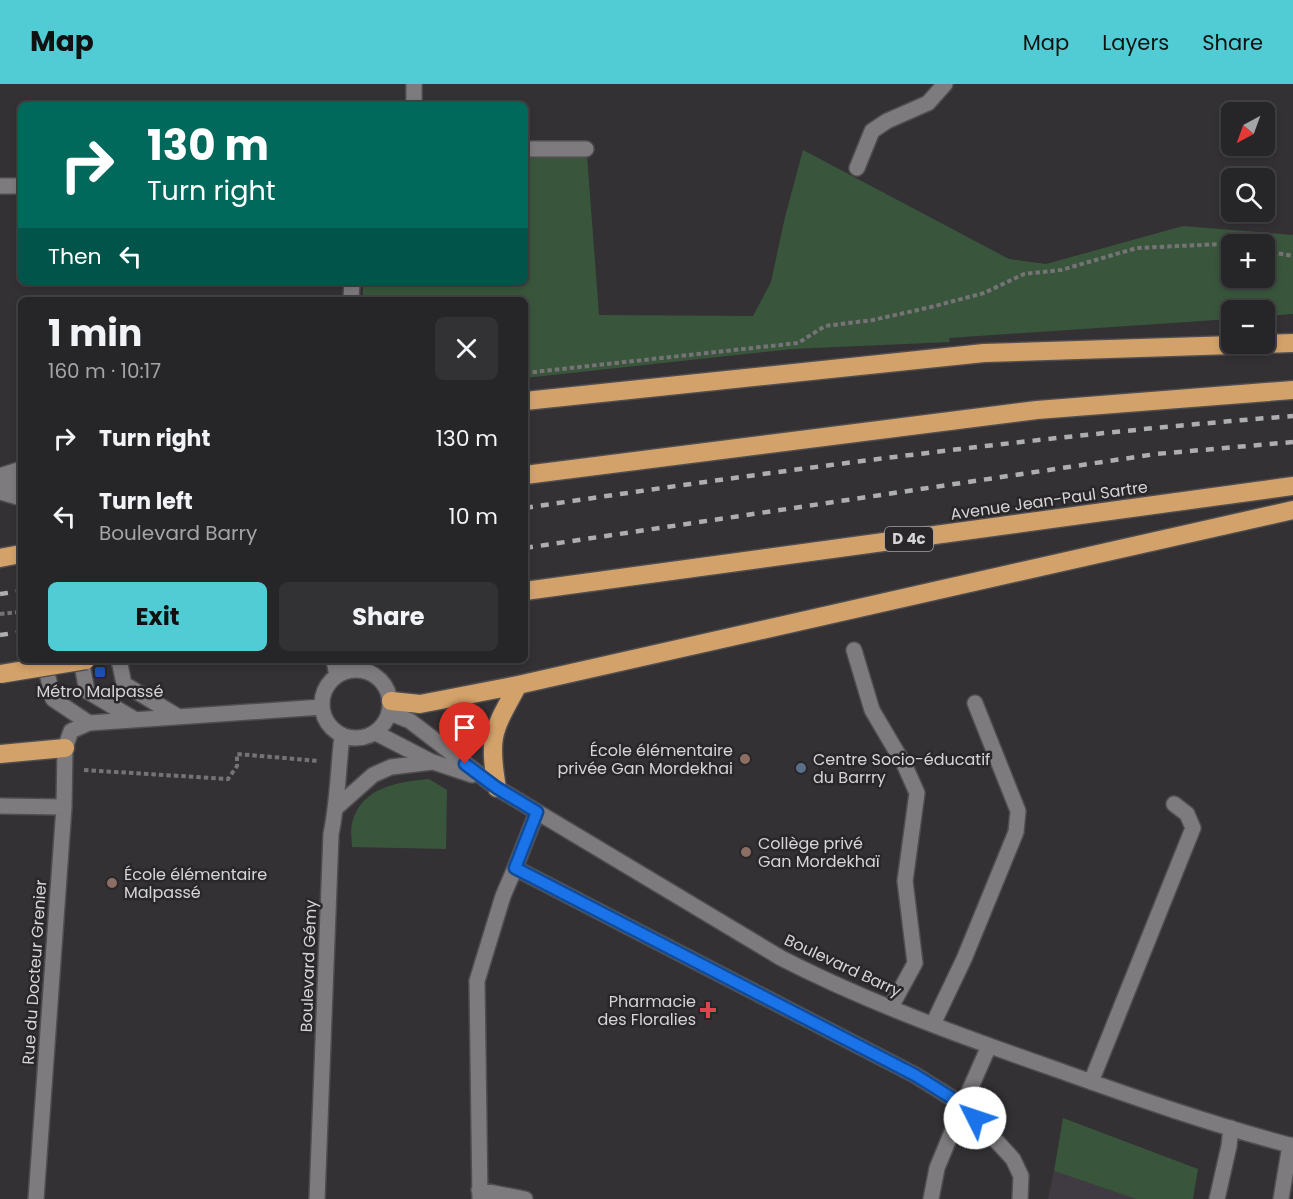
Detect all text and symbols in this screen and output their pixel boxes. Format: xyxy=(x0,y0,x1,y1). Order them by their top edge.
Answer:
text: Map xyxy=(30,22,94,61)
text: Map xyxy=(1023,28,1069,57)
text: Layers xyxy=(1102,28,1169,57)
text: Share xyxy=(1202,28,1263,57)
north arrow xyxy=(1221,102,1275,156)
map controls xyxy=(1221,102,1275,354)
text: 130 m xyxy=(147,116,269,175)
icon: right xyxy=(48,126,126,204)
button: search xyxy=(1221,168,1275,222)
text: Turn right xyxy=(147,172,276,209)
button: + xyxy=(1221,234,1275,288)
icon: left xyxy=(114,240,147,273)
text: Then xyxy=(48,241,102,272)
button: − xyxy=(1221,300,1275,354)
text: 1 min xyxy=(48,308,142,359)
button: close xyxy=(435,317,498,380)
text: 160 m · 10:17 xyxy=(48,357,161,385)
icon: right xyxy=(48,422,81,455)
text: Turn right xyxy=(99,423,210,454)
text: 130 m xyxy=(436,423,498,454)
street label: Avenue Jean-Paul Sartre xyxy=(949,475,1149,526)
text: Turn left xyxy=(99,486,193,517)
icon: left xyxy=(48,500,81,533)
text: 10 m xyxy=(449,501,498,532)
text: Boulevard Barry xyxy=(99,519,257,547)
road number: D 4c xyxy=(885,527,933,551)
button: Exit xyxy=(48,582,267,651)
button: Share xyxy=(279,582,498,651)
marker: Métro Malpassé xyxy=(93,665,107,679)
place label: Métro Malpassé xyxy=(37,680,163,703)
pin xyxy=(439,702,490,764)
icon: arrive xyxy=(448,711,481,744)
place label: École élémentaire privée Gan Mordekhai xyxy=(557,739,733,780)
place label: Centre Socio-éducatif du Barrry xyxy=(813,748,990,789)
marker: École élémentaire privée Gan Mordekhai xyxy=(738,752,752,766)
marker: Centre Socio-éducatif du Barrry xyxy=(794,761,808,775)
place label: Collège privé Gan Mordekhaï xyxy=(758,832,881,873)
marker: Collège privé Gan Mordekhaï xyxy=(739,845,753,859)
place label: École élémentaire Malpassé xyxy=(124,863,267,904)
marker: École élémentaire Malpassé xyxy=(105,876,119,890)
street label: Rue du Docteur Grenier xyxy=(17,879,52,1065)
street label: Boulevard Gémy xyxy=(295,899,322,1033)
street label: Boulevard Barry xyxy=(781,928,905,1003)
place label: Pharmacie des Floralies xyxy=(597,990,696,1031)
marker: Pharmacie des Floralies xyxy=(701,1003,715,1017)
position arrow xyxy=(943,1086,1007,1150)

